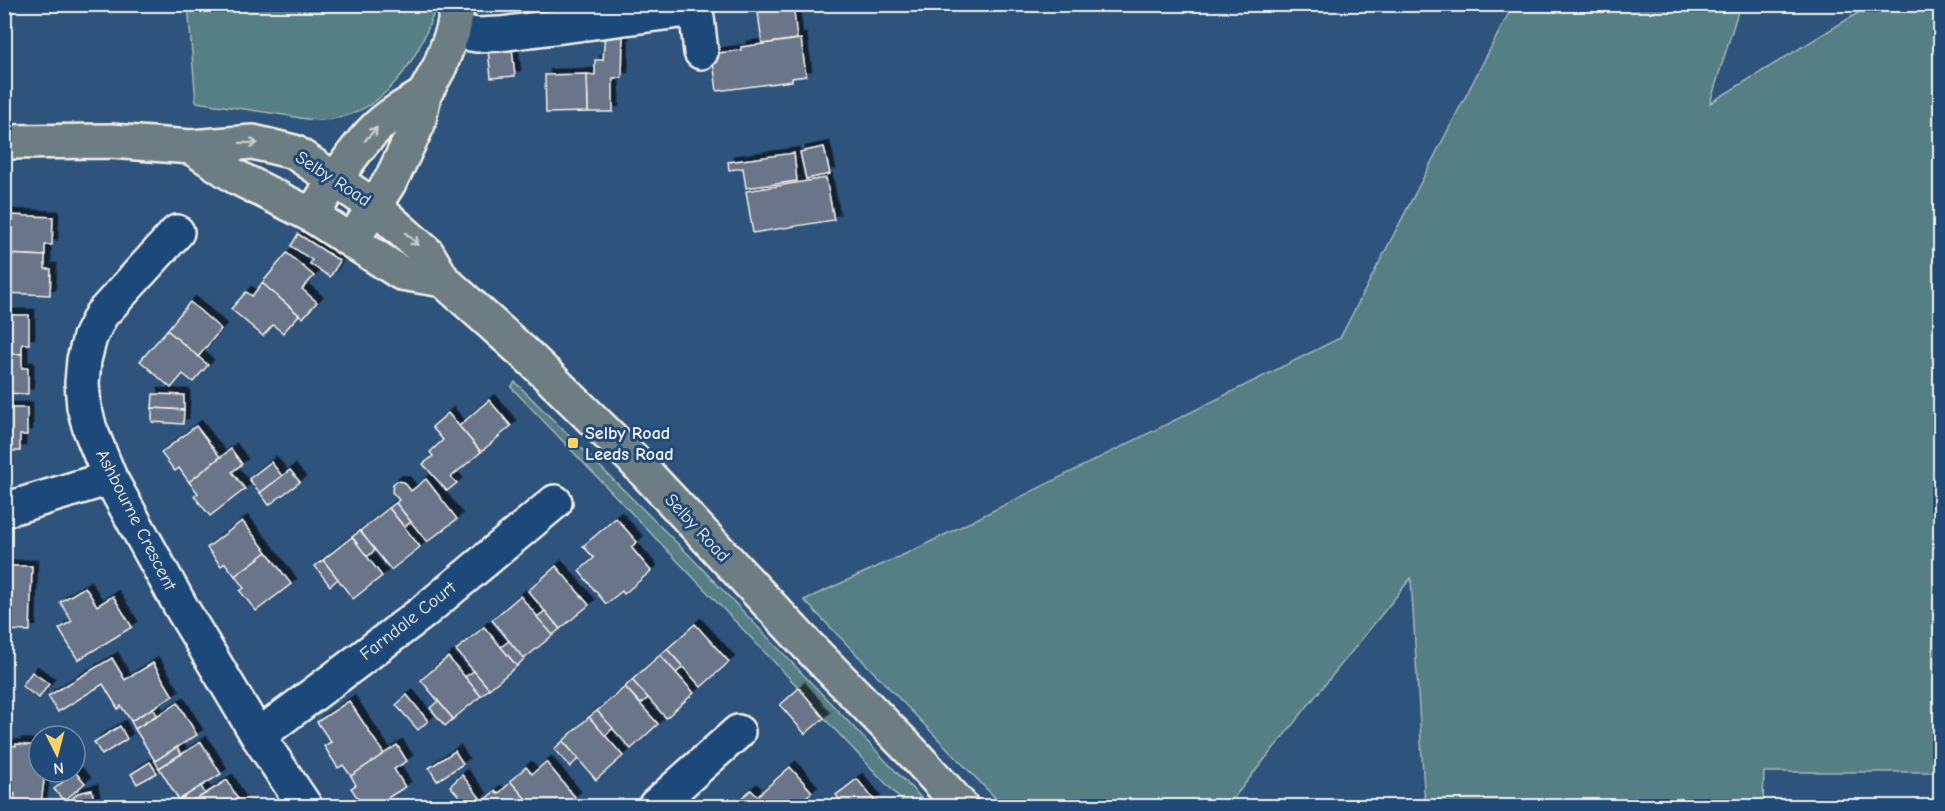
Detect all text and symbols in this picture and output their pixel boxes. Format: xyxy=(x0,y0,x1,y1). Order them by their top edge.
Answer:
one-way arrow xyxy=(364,127,378,142)
one-way arrow xyxy=(239,137,259,149)
street label: Selby Road xyxy=(291,147,375,211)
one-way arrow xyxy=(405,232,420,247)
place label: Selby Road Leeds Road xyxy=(585,423,674,465)
marker: Selby Road Leeds Road xyxy=(566,436,580,450)
street label: Ashbourne Crescent xyxy=(91,446,181,595)
street label: Selby Road xyxy=(660,490,734,566)
street label: Farndale Court xyxy=(356,577,461,665)
north arrow xyxy=(27,724,87,784)
text: N xyxy=(52,758,65,777)

